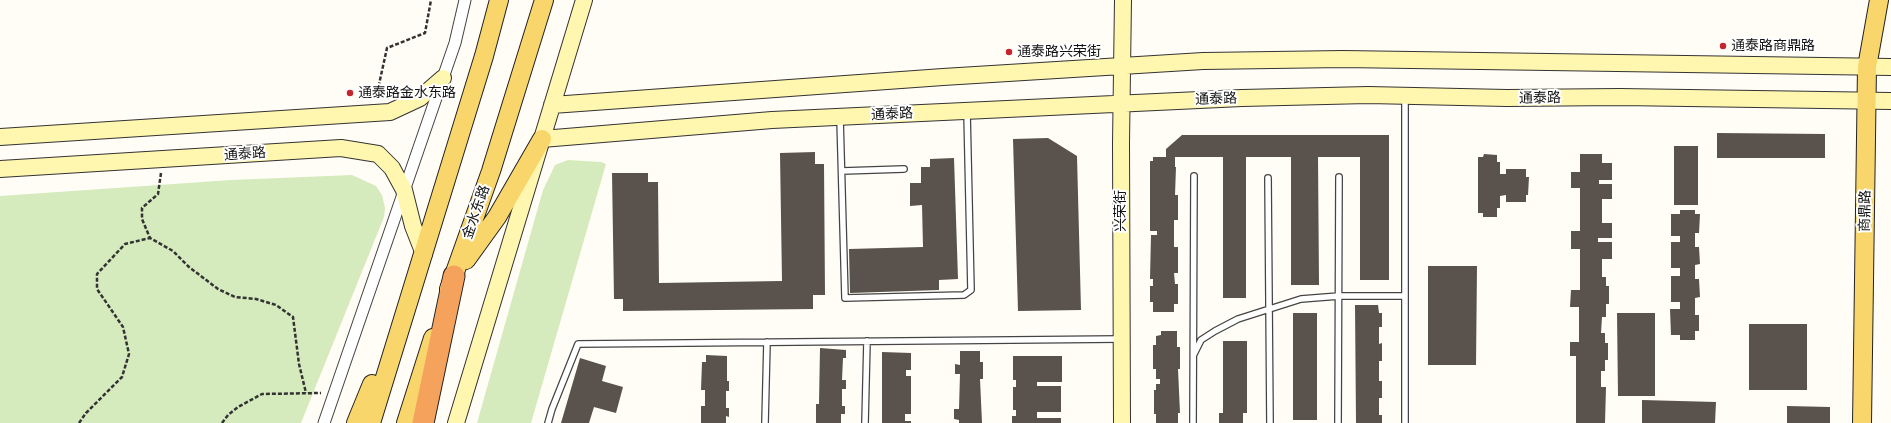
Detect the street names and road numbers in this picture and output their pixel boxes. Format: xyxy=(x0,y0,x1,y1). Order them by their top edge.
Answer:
street label: 通泰路 xyxy=(1519,89,1561,107)
street label: 通泰路 xyxy=(1195,90,1237,108)
street label: 通泰路 xyxy=(871,105,913,123)
street label: 通泰路 xyxy=(223,144,267,164)
street label: 金水东路 xyxy=(459,183,493,241)
street label: 兴荣街 xyxy=(1113,190,1129,232)
street label: 商鼎路 xyxy=(1856,190,1874,232)

